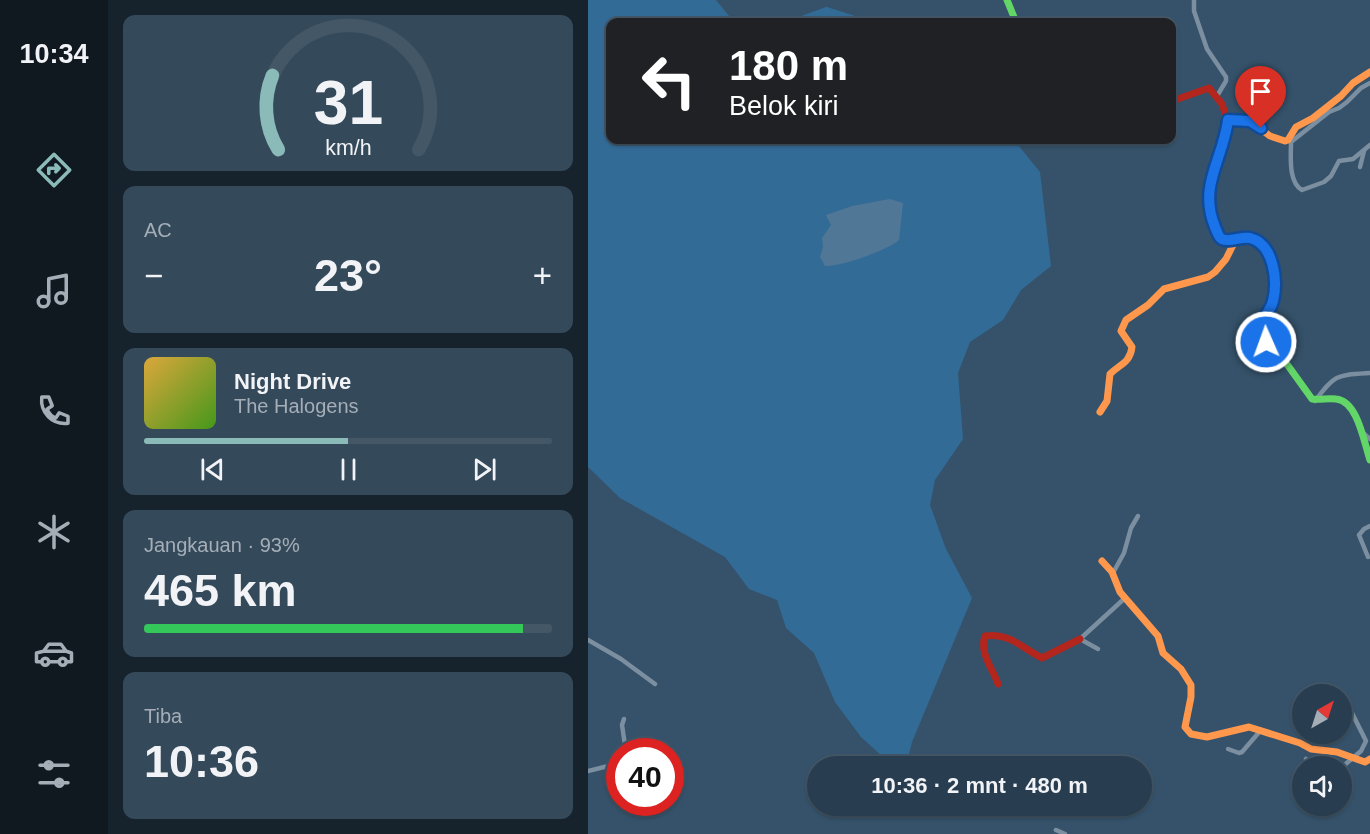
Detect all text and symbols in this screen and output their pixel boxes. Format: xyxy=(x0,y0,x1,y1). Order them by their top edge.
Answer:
text: 10:34 xyxy=(19,39,89,69)
icon: left xyxy=(630,42,708,120)
text: 180 m xyxy=(729,42,848,89)
pin xyxy=(1235,66,1286,128)
text: 31 xyxy=(313,68,383,137)
icon: arrive xyxy=(1244,75,1277,108)
text: Belok kiri xyxy=(729,91,839,121)
text: km/h xyxy=(325,136,371,160)
icon: directions xyxy=(33,149,75,191)
text: AC xyxy=(144,219,172,241)
text: 23° xyxy=(314,250,382,301)
text: − xyxy=(144,257,163,294)
text: + xyxy=(533,257,552,294)
icon: music xyxy=(33,270,75,312)
position arrow xyxy=(1234,310,1298,374)
text: Night Drive xyxy=(234,369,351,394)
icon: phone xyxy=(33,390,75,432)
text: The Halogens xyxy=(234,395,359,417)
icon: previous xyxy=(196,453,229,486)
icon: pause xyxy=(332,453,365,486)
icon: next xyxy=(468,453,501,486)
icon: climate xyxy=(33,511,75,553)
text: Jangkauan · 93% xyxy=(144,534,300,556)
text: 465 km xyxy=(144,565,297,616)
icon: car xyxy=(33,632,75,674)
north arrow xyxy=(1292,684,1352,744)
map controls xyxy=(1292,684,1352,816)
text: Tiba xyxy=(144,705,182,727)
text: 10:36 xyxy=(144,736,259,787)
speed limit sign: 40 xyxy=(606,738,684,816)
icon: filters xyxy=(33,753,75,795)
button: sound xyxy=(1292,756,1352,816)
text: 10:36 · 2 mnt · 480 m xyxy=(871,773,1088,798)

